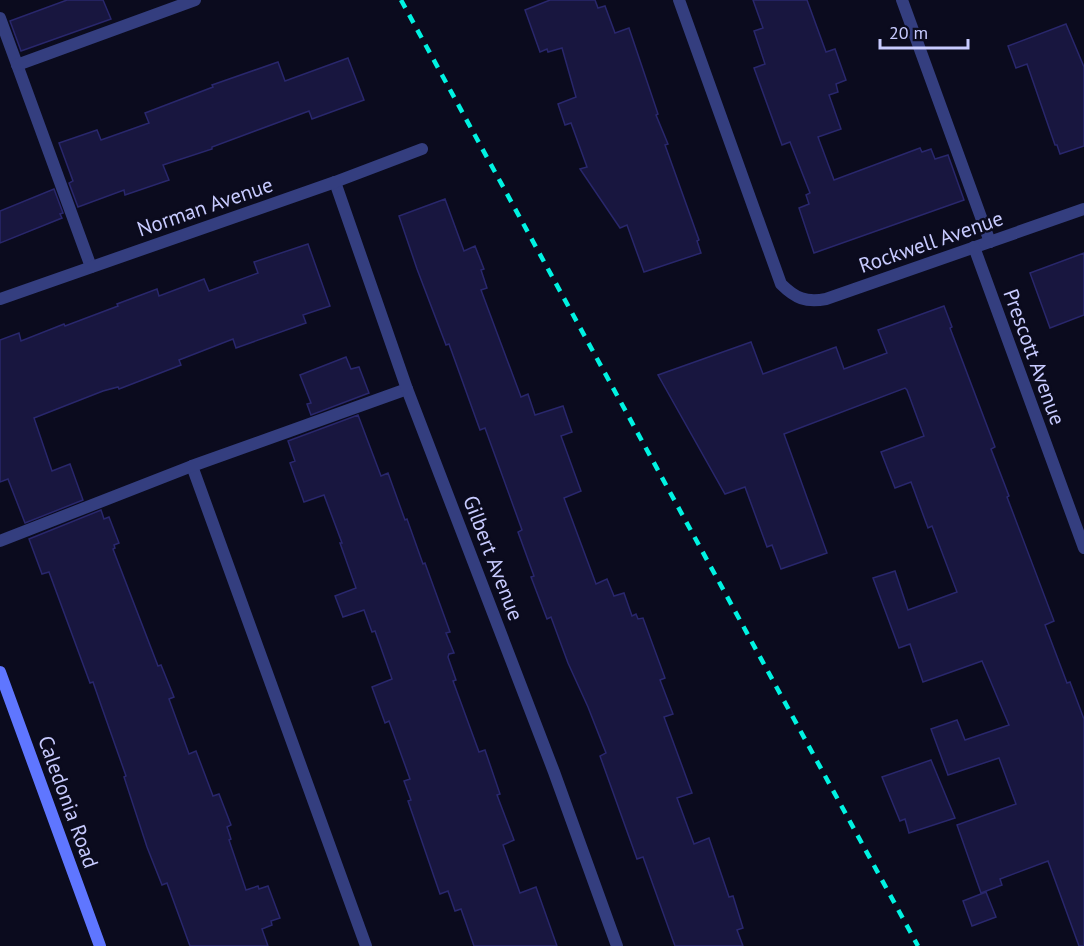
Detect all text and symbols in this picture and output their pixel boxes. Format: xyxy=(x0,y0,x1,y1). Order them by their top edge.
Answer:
scale bar xyxy=(880,12,968,50)
text: 20 m xyxy=(889,21,928,44)
street label: Norman Avenue xyxy=(133,171,276,242)
street label: Rockwell Avenue xyxy=(855,204,1007,279)
street label: Prescott Avenue xyxy=(997,285,1072,428)
street label: Gilbert Avenue xyxy=(457,491,530,624)
street label: Caledonia Road xyxy=(32,732,105,872)

